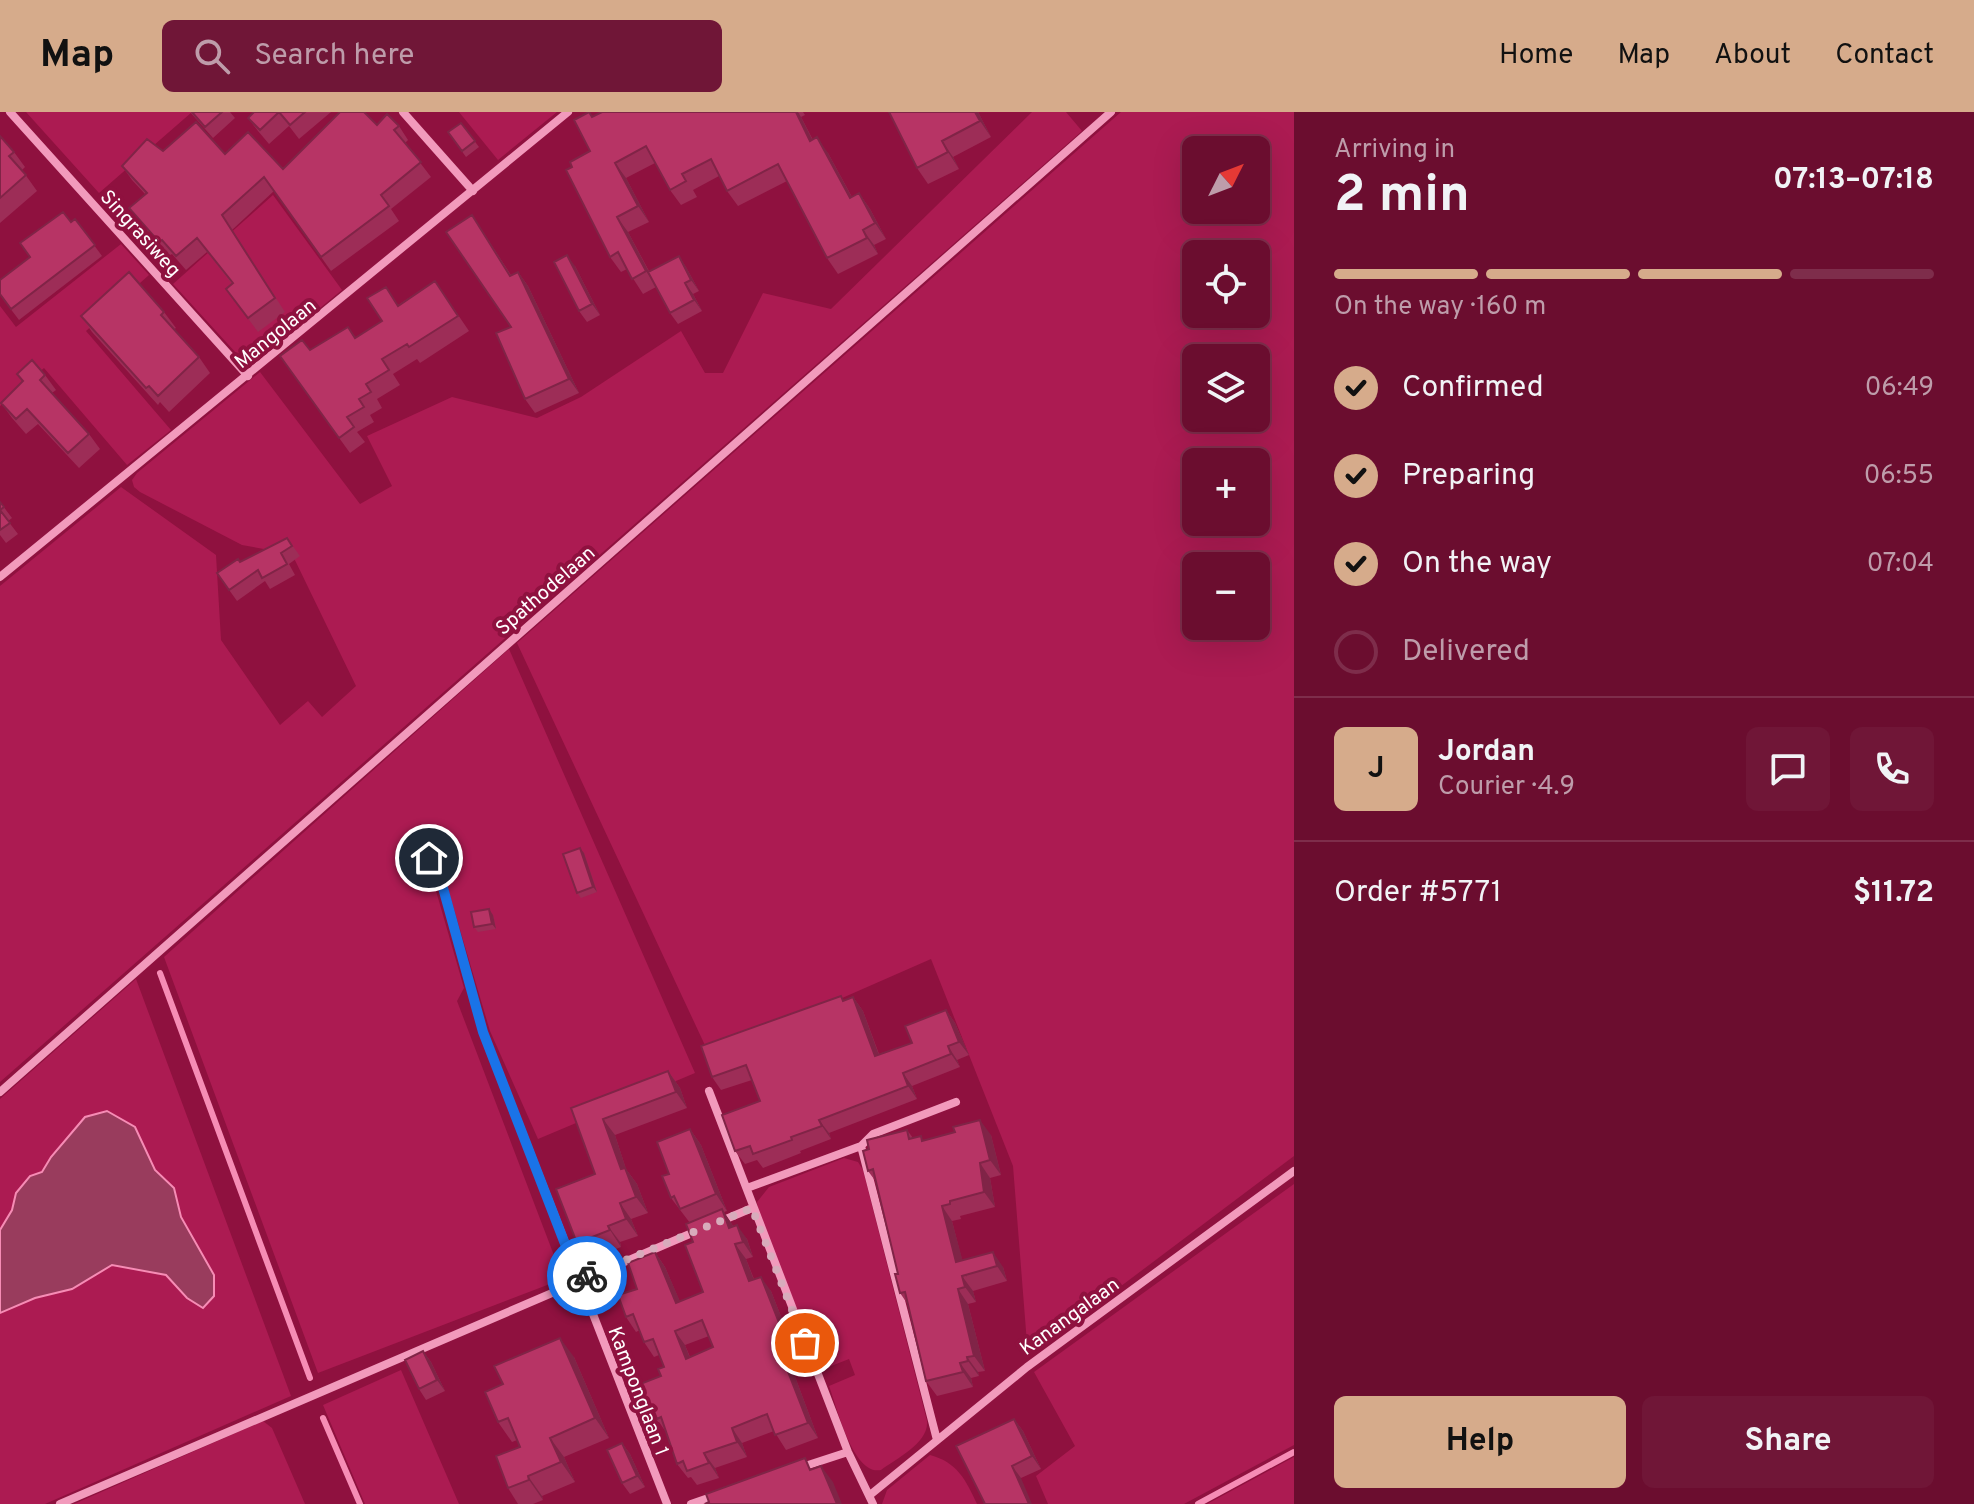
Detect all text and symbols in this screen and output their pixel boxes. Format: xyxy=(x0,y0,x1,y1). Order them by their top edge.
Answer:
search box xyxy=(162,20,722,92)
text: Map xyxy=(40,32,114,81)
icon: search xyxy=(190,34,234,78)
text: Search here xyxy=(254,38,414,75)
text: Home xyxy=(1499,38,1573,74)
text: Map xyxy=(1617,38,1670,74)
text: About xyxy=(1714,38,1791,74)
text: Contact xyxy=(1835,38,1934,74)
text: Arriving in xyxy=(1334,134,1455,167)
north arrow xyxy=(1182,136,1270,224)
map controls xyxy=(1182,136,1270,640)
text: 07:13–07:18 xyxy=(1773,162,1934,199)
text: 2 min xyxy=(1334,164,1470,230)
street label: Singrasiweg xyxy=(93,185,186,283)
button: locate xyxy=(1182,240,1270,328)
text: On the way · 160 m xyxy=(1334,291,1546,324)
street label: Mangolaan xyxy=(230,294,323,376)
button: layers xyxy=(1182,344,1270,432)
icon: check xyxy=(1334,366,1378,410)
text: Confirmed xyxy=(1402,370,1544,407)
text: 06:49 xyxy=(1865,372,1934,405)
button: + xyxy=(1182,448,1270,536)
icon: check xyxy=(1334,454,1378,498)
text: Preparing xyxy=(1402,458,1535,495)
text: 06:55 xyxy=(1864,460,1934,493)
street label: Spathodelaan xyxy=(491,541,602,642)
icon: check xyxy=(1334,542,1378,586)
text: On the way xyxy=(1402,546,1552,583)
text: 07:04 xyxy=(1867,548,1934,581)
button: − xyxy=(1182,552,1270,640)
text: Delivered xyxy=(1402,634,1530,671)
button: chat xyxy=(1746,727,1830,811)
button: phone xyxy=(1850,727,1934,811)
text: Jordan xyxy=(1438,734,1535,771)
text: J xyxy=(1368,751,1384,788)
text: Courier · 4.9 xyxy=(1438,771,1575,804)
pin xyxy=(395,824,463,892)
icon: home xyxy=(407,836,451,880)
text: Order #5771 xyxy=(1334,875,1502,912)
text: $11.72 xyxy=(1853,875,1934,912)
courier xyxy=(547,1236,627,1316)
icon: bike xyxy=(565,1254,609,1298)
street label: Kanangalaan xyxy=(1015,1273,1125,1363)
pin xyxy=(771,1309,839,1377)
icon: bag xyxy=(783,1321,827,1365)
street label: Kamponglaan 1 xyxy=(601,1323,674,1460)
button: Help xyxy=(1334,1396,1626,1488)
button: Share xyxy=(1642,1396,1934,1488)

